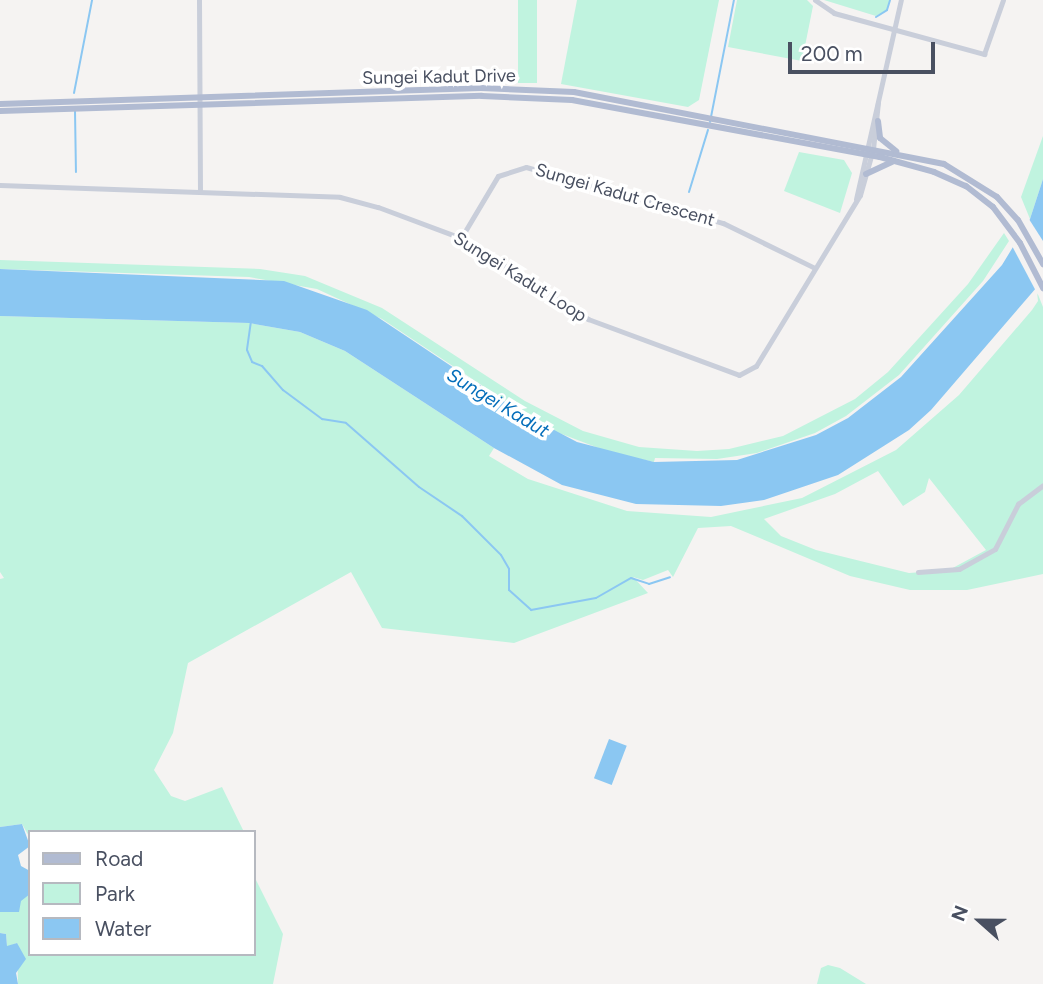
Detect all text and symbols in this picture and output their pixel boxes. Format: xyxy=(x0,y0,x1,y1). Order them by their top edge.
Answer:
scale bar xyxy=(791,28,938,72)
text: 200 m xyxy=(801,41,863,66)
street label: Sungei Kadut Drive xyxy=(362,65,516,89)
street label: Sungei Kadut Crescent xyxy=(533,159,717,231)
street label: Sungei Kadut Loop xyxy=(449,227,591,327)
water label: Sungei Kadut xyxy=(443,364,553,442)
legend xyxy=(28,830,256,956)
text: Road xyxy=(95,846,143,871)
text: Park xyxy=(95,881,135,906)
north arrow xyxy=(945,886,1015,956)
text: N xyxy=(947,902,973,924)
text: Water xyxy=(95,916,151,941)

